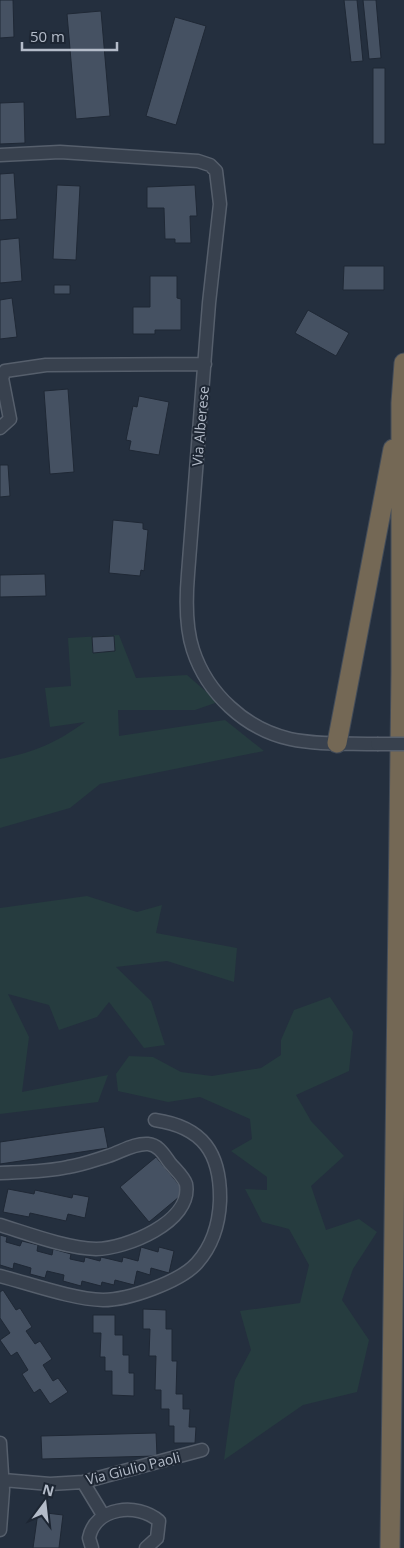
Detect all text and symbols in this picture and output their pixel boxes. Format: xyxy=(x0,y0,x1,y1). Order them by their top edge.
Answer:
scale bar xyxy=(22,20,118,52)
text: 50 m xyxy=(30,26,65,46)
street label: Via Alberese xyxy=(187,385,213,467)
street label: Via Giulio Paoli xyxy=(84,1447,182,1489)
north arrow xyxy=(20,1478,70,1528)
text: N xyxy=(41,1479,56,1501)

